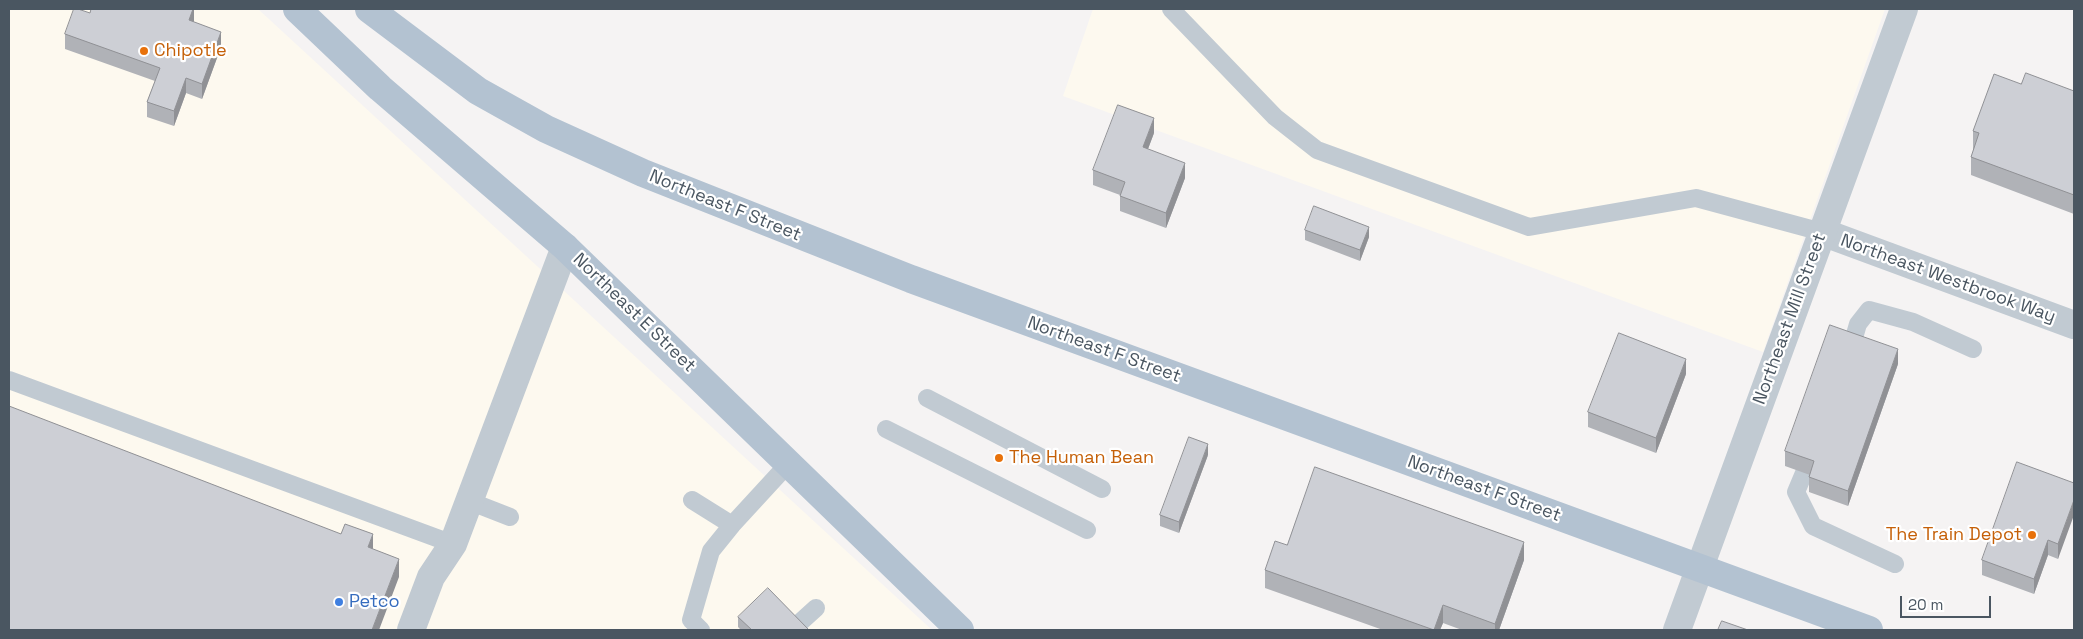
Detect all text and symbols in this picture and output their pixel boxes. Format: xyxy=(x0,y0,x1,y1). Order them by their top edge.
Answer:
place label: Chipotle xyxy=(154,40,227,62)
marker: Chipotle xyxy=(138,45,150,57)
street label: Northeast F Street xyxy=(646,166,804,246)
street label: Northeast Mill Street xyxy=(1749,230,1831,408)
street label: Northeast Westbrook Way xyxy=(1837,230,2059,328)
street label: Northeast E Street xyxy=(568,249,700,377)
street label: Northeast F Street xyxy=(1024,312,1184,388)
place label: The Human Bean xyxy=(1009,447,1154,469)
street label: Northeast F Street xyxy=(1404,451,1564,527)
marker: The Human Bean xyxy=(993,452,1005,464)
place label: The Train Depot xyxy=(1886,524,2022,546)
marker: The Train Depot xyxy=(2026,529,2038,541)
scale bar xyxy=(1903,586,1994,618)
place label: Petco xyxy=(349,591,400,613)
text: 20 m xyxy=(1908,595,1943,614)
marker: Petco xyxy=(333,596,345,608)

